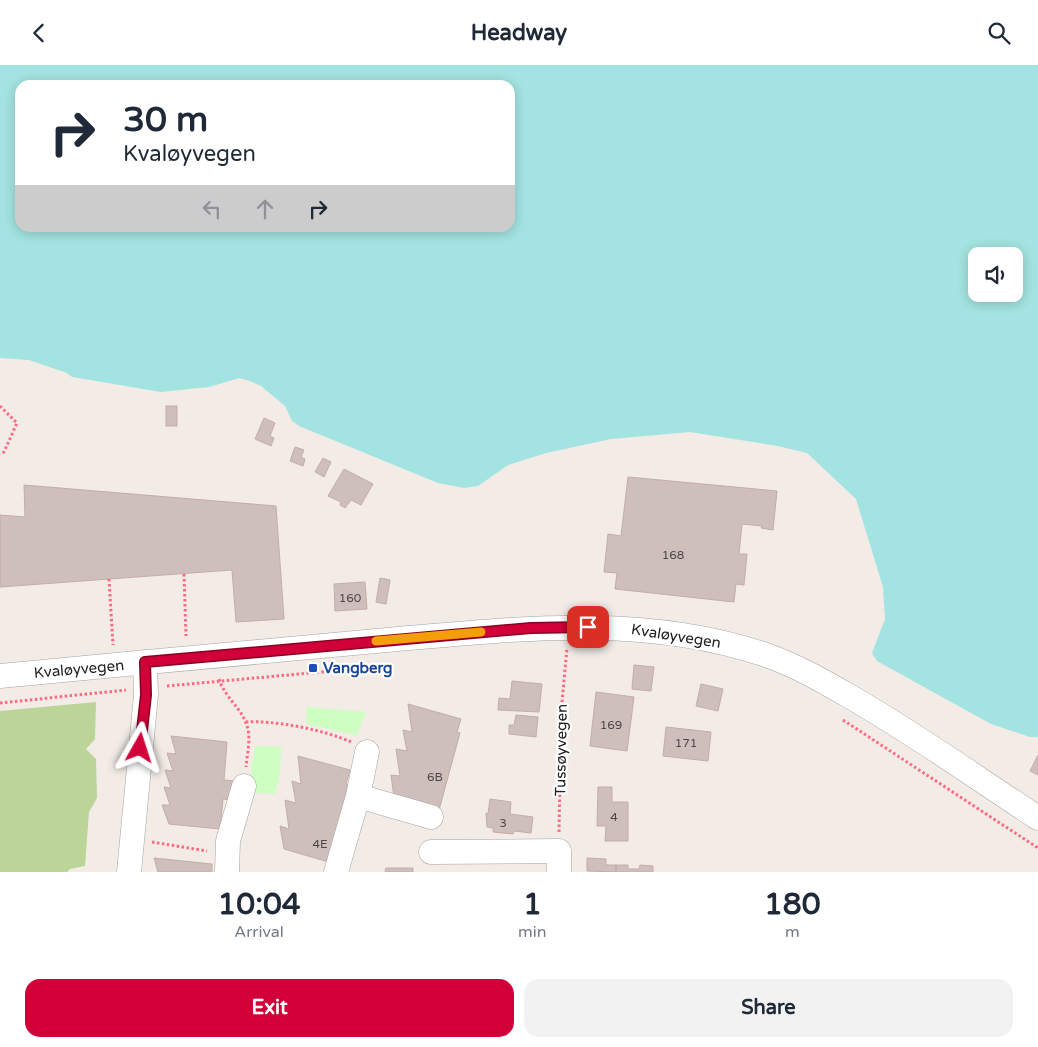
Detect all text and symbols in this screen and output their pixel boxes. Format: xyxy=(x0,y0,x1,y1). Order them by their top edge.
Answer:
icon: back xyxy=(25,19,53,47)
icon: search xyxy=(985,19,1013,47)
text: Headway xyxy=(471,20,567,46)
text: 30 m xyxy=(123,99,208,141)
icon: right xyxy=(40,100,105,165)
text: Kvaløyvegen xyxy=(123,141,256,167)
icon: left xyxy=(198,195,226,223)
icon: ahead xyxy=(251,195,279,223)
icon: right xyxy=(304,195,332,223)
map controls xyxy=(968,247,1023,302)
button: sound xyxy=(968,247,1023,302)
house number: 168 xyxy=(662,548,684,562)
house number: 160 xyxy=(339,591,362,605)
pin xyxy=(567,606,609,648)
icon: arrive xyxy=(574,613,602,641)
street label: Kvaløyvegen xyxy=(630,620,722,652)
street label: Kvaløyvegen xyxy=(33,656,125,682)
place label: Vangberg xyxy=(323,659,393,678)
marker: Vangberg xyxy=(307,662,319,674)
street label: Tussøyvegen xyxy=(551,704,571,796)
house number: 169 xyxy=(600,718,622,732)
position arrow xyxy=(113,721,165,773)
house number: 171 xyxy=(675,736,697,750)
house number: 6B xyxy=(427,770,443,784)
house number: 4 xyxy=(610,810,618,824)
house number: 3 xyxy=(499,816,507,830)
house number: 4E xyxy=(312,837,328,851)
text: 10:04 xyxy=(217,886,301,923)
text: 1 xyxy=(523,886,542,923)
text: 180 xyxy=(764,886,821,923)
text: Arrival xyxy=(234,922,284,942)
text: min xyxy=(518,922,547,942)
text: m xyxy=(785,922,800,942)
button: Exit xyxy=(25,979,514,1037)
button: Share xyxy=(524,979,1013,1037)

